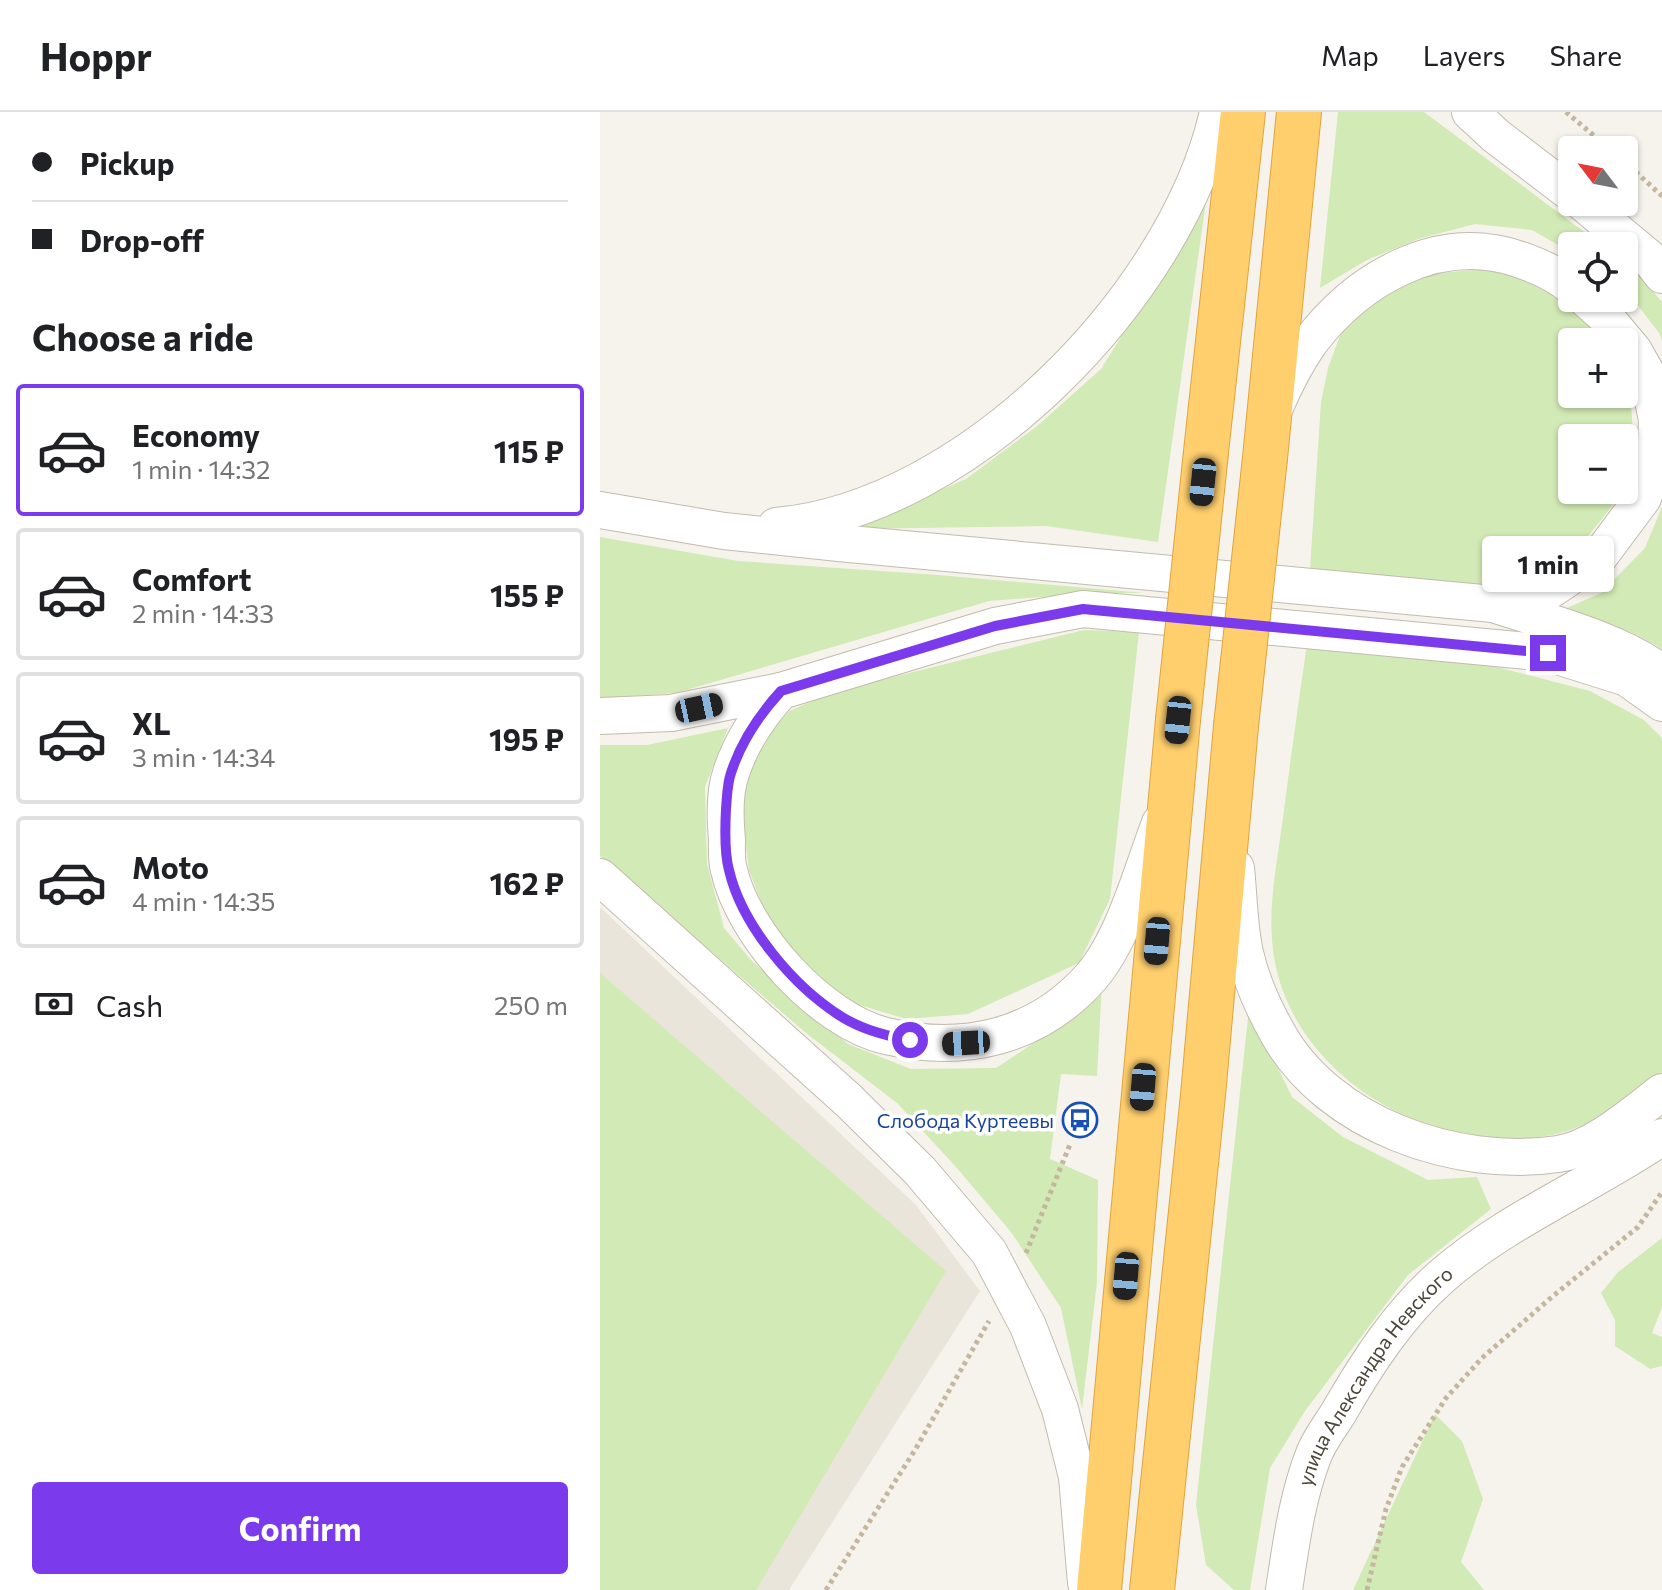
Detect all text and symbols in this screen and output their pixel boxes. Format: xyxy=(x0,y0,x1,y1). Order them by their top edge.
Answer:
text: Hoppr xyxy=(40,32,152,79)
text: Map xyxy=(1321,38,1379,72)
text: Layers xyxy=(1423,38,1505,72)
text: Share xyxy=(1549,38,1622,72)
north arrow xyxy=(1558,136,1638,216)
map controls xyxy=(1558,136,1638,504)
text: Pickup xyxy=(80,144,174,181)
text: Drop-off xyxy=(80,221,204,258)
button: locate xyxy=(1558,232,1638,312)
text: Choose a ride xyxy=(32,314,253,358)
button: + xyxy=(1558,328,1638,408)
icon: car xyxy=(36,414,108,486)
text: Economy xyxy=(132,416,260,453)
button: − xyxy=(1558,424,1638,504)
text: 115 ₽ xyxy=(494,432,564,469)
text: 1 min · 14:32 xyxy=(132,453,270,484)
car xyxy=(1189,457,1217,507)
callout: 1 min xyxy=(1482,537,1614,593)
text: 1 min xyxy=(1517,548,1579,579)
icon: car xyxy=(36,558,108,630)
text: Comfort xyxy=(132,560,251,597)
text: 155 ₽ xyxy=(490,576,564,613)
text: 2 min · 14:33 xyxy=(132,597,274,628)
route end xyxy=(1530,635,1566,671)
car xyxy=(673,691,725,725)
car xyxy=(1164,695,1192,745)
icon: car xyxy=(36,702,108,774)
text: XL xyxy=(132,704,171,741)
text: 195 ₽ xyxy=(489,720,564,757)
text: 3 min · 14:34 xyxy=(132,741,275,772)
icon: car xyxy=(36,846,108,918)
text: Moto xyxy=(132,848,209,885)
text: 162 ₽ xyxy=(490,864,564,901)
text: 4 min · 14:35 xyxy=(132,885,276,916)
car xyxy=(1143,916,1171,966)
icon: cash xyxy=(32,982,76,1026)
text: Cash xyxy=(96,986,163,1023)
text: 250 m xyxy=(494,989,568,1020)
route start xyxy=(892,1022,928,1058)
car xyxy=(941,1030,991,1056)
car xyxy=(1129,1062,1157,1112)
bus stop icon: Слобода Куртеевы xyxy=(1061,1101,1099,1139)
place label: Слобода Куртеевы xyxy=(877,1108,1054,1132)
car xyxy=(1112,1251,1140,1301)
street label: улица Александра Невского xyxy=(1292,1261,1457,1489)
button: Confirm xyxy=(32,1482,568,1574)

